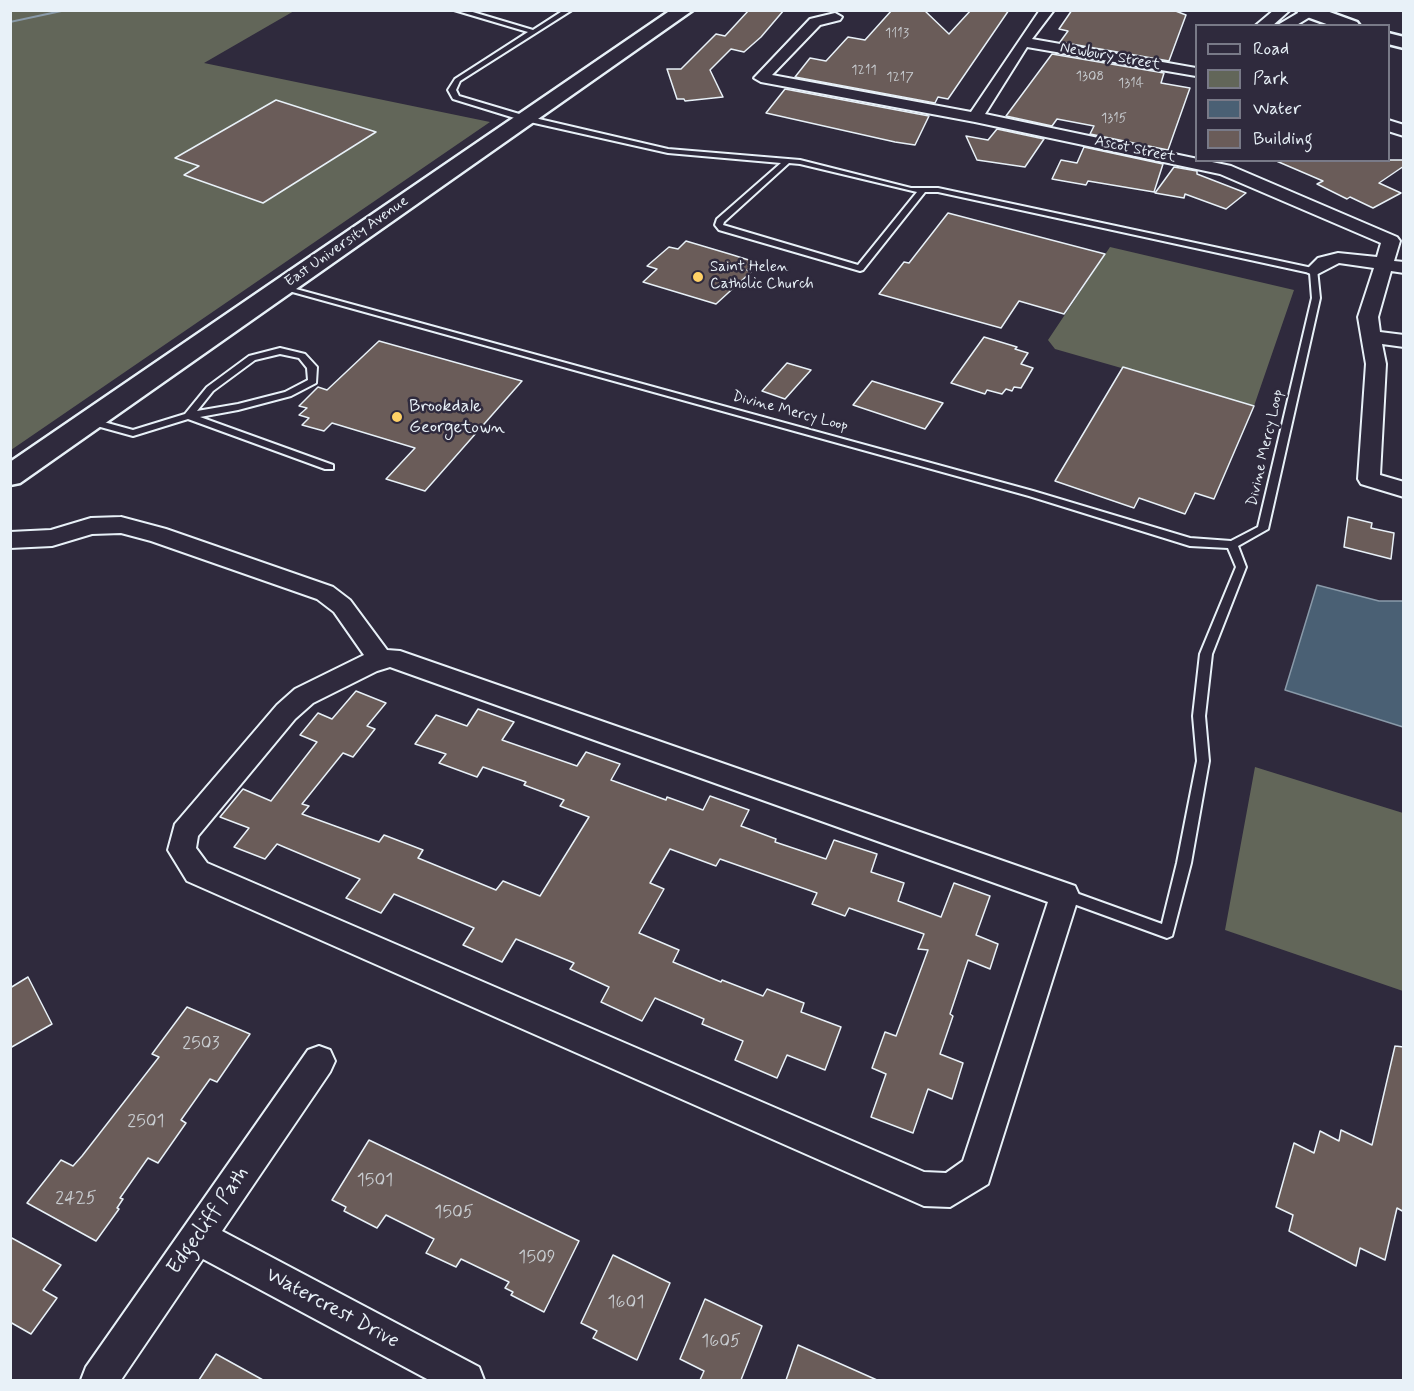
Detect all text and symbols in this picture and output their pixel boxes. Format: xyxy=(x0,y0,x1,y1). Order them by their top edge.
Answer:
legend xyxy=(1195,24,1390,162)
house number: 1113 xyxy=(885,26,909,42)
text: Road xyxy=(1253,37,1289,61)
street label: Newbury Street xyxy=(1058,39,1162,75)
house number: 1211 xyxy=(851,63,877,79)
text: Park xyxy=(1253,67,1289,91)
house number: 1308 xyxy=(1076,69,1104,85)
house number: 1217 xyxy=(886,70,914,86)
house number: 1314 xyxy=(1118,76,1144,92)
text: Water xyxy=(1253,97,1301,121)
house number: 1315 xyxy=(1101,111,1127,127)
text: Building xyxy=(1253,127,1313,151)
street label: Ascot Street xyxy=(1093,133,1177,167)
street label: East University Avenue xyxy=(282,193,412,291)
place label: Saint Helen Catholic Church xyxy=(710,259,814,294)
marker: Saint Helen Catholic Church xyxy=(691,270,705,284)
street label: Divine Mercy Loop xyxy=(730,388,850,436)
street label: Divine Mercy Loop xyxy=(1244,388,1288,508)
place label: Brookdale Georgetown xyxy=(409,396,505,438)
marker: Brookdale Georgetown xyxy=(390,410,404,424)
house number: 2503 xyxy=(182,1033,220,1055)
house number: 2501 xyxy=(127,1111,165,1133)
street label: Edgecliff Path xyxy=(163,1162,255,1280)
house number: 1501 xyxy=(357,1170,393,1192)
house number: 2425 xyxy=(55,1188,97,1210)
house number: 1505 xyxy=(434,1202,474,1224)
house number: 1509 xyxy=(518,1247,556,1269)
street label: Watercrest Drive xyxy=(261,1263,403,1355)
house number: 1601 xyxy=(608,1292,644,1314)
house number: 1605 xyxy=(701,1331,741,1353)

